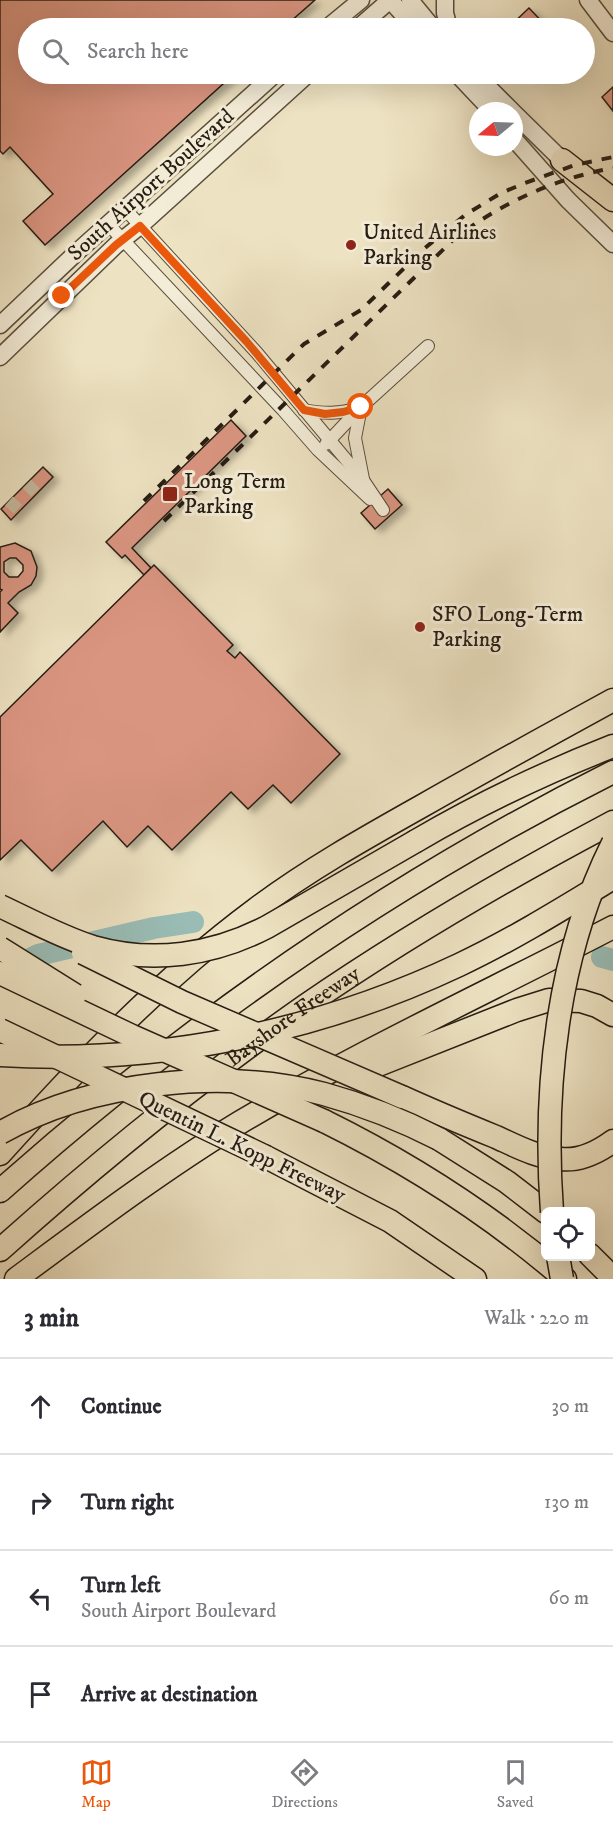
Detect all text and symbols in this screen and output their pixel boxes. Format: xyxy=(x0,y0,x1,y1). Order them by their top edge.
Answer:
search box xyxy=(18,18,595,84)
icon: search xyxy=(39,35,72,68)
text: Search here xyxy=(87,38,189,65)
north arrow xyxy=(469,102,523,156)
street label: South Airport Boulevard xyxy=(62,103,240,267)
place label: United Airlines Parking xyxy=(363,219,496,271)
marker: United Airlines Parking xyxy=(344,238,358,252)
route end xyxy=(48,282,74,308)
route start xyxy=(347,393,373,419)
place label: Long Term Parking xyxy=(184,468,286,520)
marker: Long Term Parking xyxy=(161,485,179,503)
place label: SFO Long-Term Parking xyxy=(432,601,583,653)
marker: SFO Long-Term Parking xyxy=(413,620,427,634)
street label: Bayshore Freeway xyxy=(220,959,365,1072)
street label: Quentin L. Kopp Freeway xyxy=(134,1085,351,1209)
map controls xyxy=(541,1207,595,1261)
button: locate xyxy=(541,1207,595,1261)
text: 3 min xyxy=(24,1302,79,1335)
text: Walk · 220 m xyxy=(484,1306,589,1331)
icon: ahead xyxy=(24,1390,57,1423)
text: Continue xyxy=(81,1393,162,1420)
text: 30 m xyxy=(551,1394,589,1419)
icon: right xyxy=(24,1486,57,1519)
text: Turn right xyxy=(81,1489,174,1516)
text: 130 m xyxy=(544,1490,589,1515)
text: Turn left xyxy=(81,1572,161,1599)
icon: left xyxy=(24,1582,57,1615)
text: 60 m xyxy=(549,1586,589,1611)
text: South Airport Boulevard xyxy=(81,1599,276,1624)
icon: arrive xyxy=(24,1678,57,1711)
text: Arrive at destination xyxy=(81,1681,258,1708)
tab: Map xyxy=(80,1756,113,1812)
tab: Directions xyxy=(272,1756,338,1812)
tab: Saved xyxy=(497,1756,534,1812)

